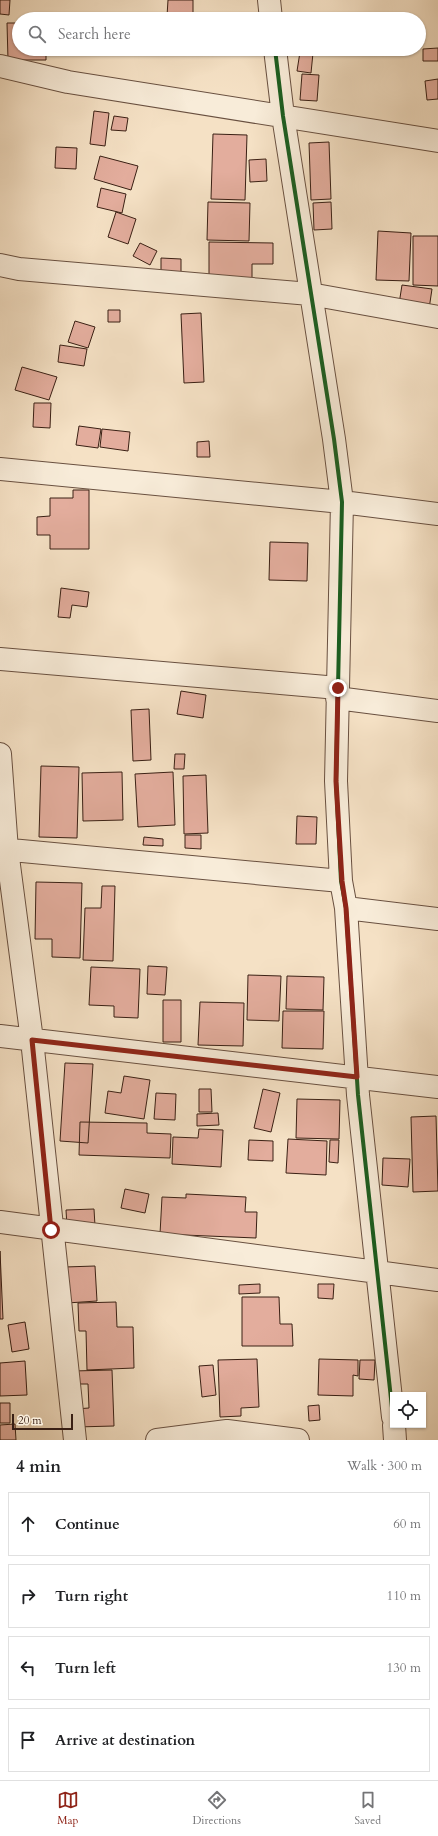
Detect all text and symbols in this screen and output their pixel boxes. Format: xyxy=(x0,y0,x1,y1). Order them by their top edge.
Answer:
search box xyxy=(12,12,426,56)
icon: search xyxy=(26,23,48,45)
text: Search here xyxy=(58,24,131,44)
route end xyxy=(329,679,347,697)
route start xyxy=(42,1221,60,1239)
map controls xyxy=(390,1392,426,1428)
button: locate xyxy=(390,1392,426,1428)
scale bar xyxy=(12,1412,73,1431)
text: 20 m xyxy=(18,1413,42,1428)
text: 4 min xyxy=(16,1455,61,1478)
text: Walk · 300 m xyxy=(347,1457,422,1475)
icon: ahead xyxy=(17,1513,39,1535)
text: Continue xyxy=(55,1514,120,1534)
text: 60 m xyxy=(393,1515,421,1533)
icon: right xyxy=(17,1585,39,1607)
text: Turn right xyxy=(55,1586,128,1606)
text: 110 m xyxy=(387,1587,421,1605)
icon: left xyxy=(17,1657,39,1679)
text: Turn left xyxy=(55,1658,116,1678)
text: 130 m xyxy=(387,1659,421,1677)
icon: arrive xyxy=(17,1729,39,1751)
text: Arrive at destination xyxy=(55,1730,195,1750)
tab: Map xyxy=(57,1789,79,1828)
tab: Directions xyxy=(192,1789,241,1828)
tab: Saved xyxy=(355,1789,381,1828)

